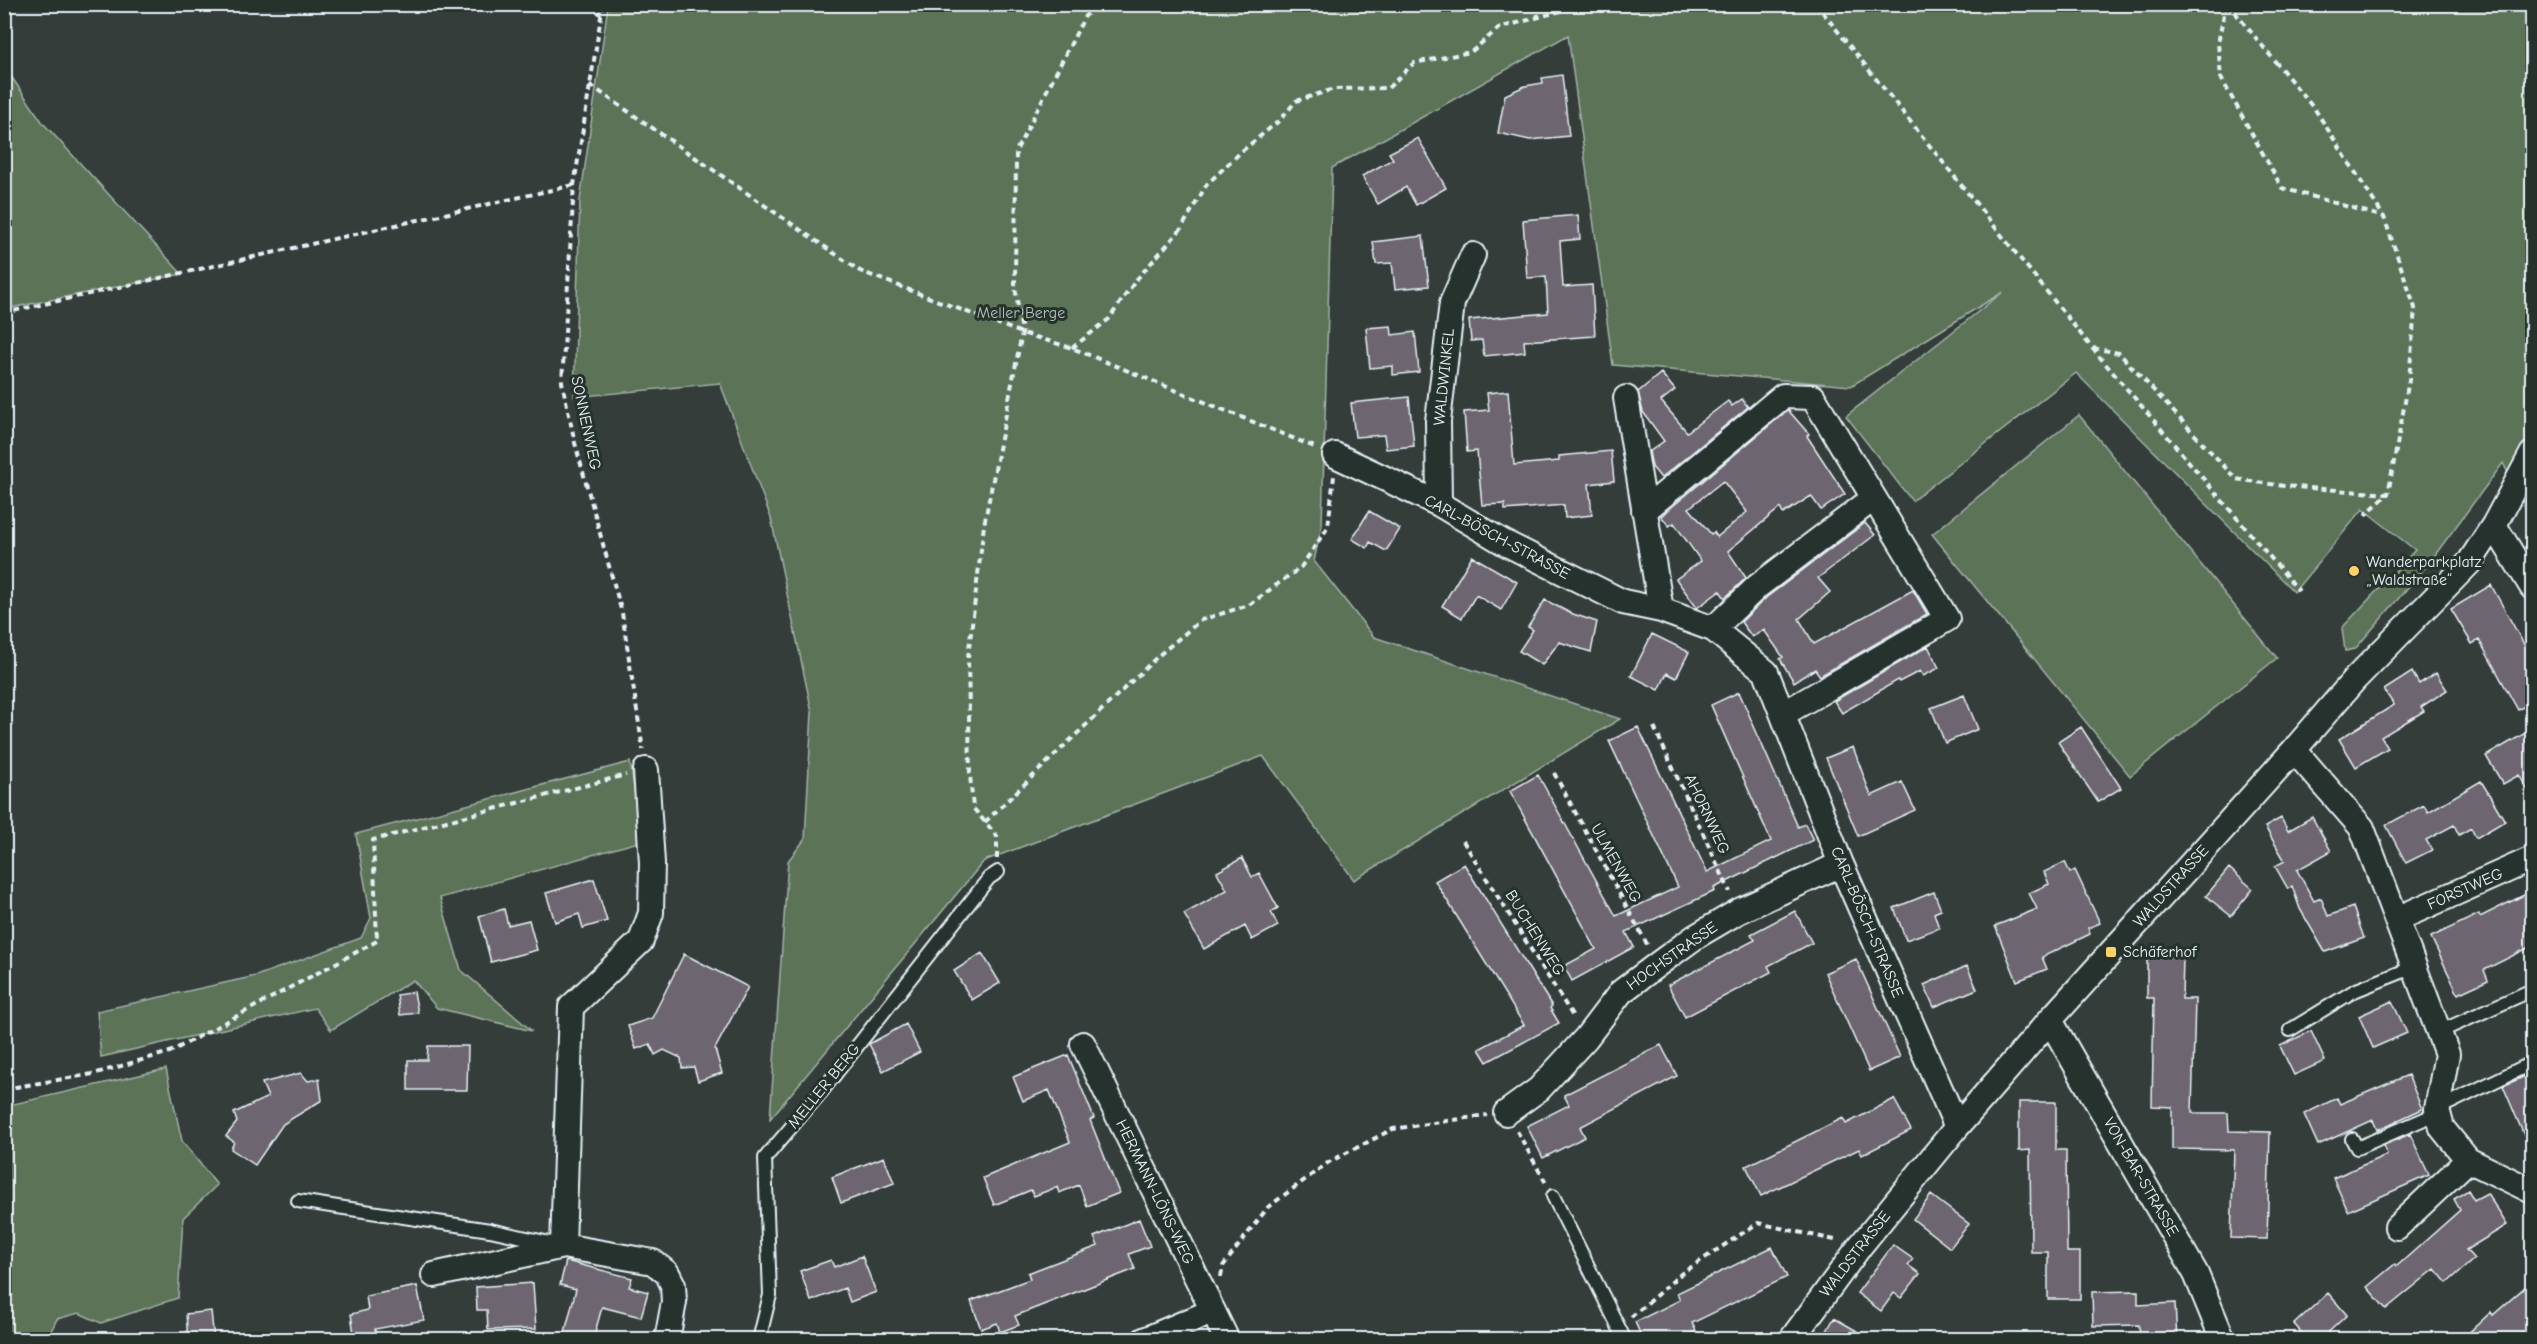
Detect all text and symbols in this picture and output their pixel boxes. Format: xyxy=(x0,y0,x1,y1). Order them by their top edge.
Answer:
park label: Meller Berge xyxy=(977,304,1065,322)
street label: WALDWINKEL xyxy=(1430,328,1458,426)
street label: SONNENWEG xyxy=(567,375,605,471)
street label: CARL-BÖSCH-STRASSE xyxy=(1421,491,1573,583)
place label: Wanderparkplatz „Waldstraße“ xyxy=(2366,553,2481,589)
marker: Wanderparkplatz „Waldstraße“ xyxy=(2347,564,2361,578)
street label: AHORNWEG xyxy=(1681,771,1733,857)
street label: ULMENWEG xyxy=(1587,820,1645,906)
street label: WALDSTRASSE xyxy=(2130,841,2213,931)
street label: CARL-BÖSCH-STRASSE xyxy=(1827,844,1907,1000)
street label: FORSTWEG xyxy=(2424,864,2506,914)
street label: BUCHENWEG xyxy=(1502,887,1568,979)
street label: HOCHSTRASSE xyxy=(1623,918,1721,994)
place label: Schäferhof xyxy=(2123,943,2198,961)
marker: Schäferhof xyxy=(2104,945,2118,959)
street label: MELLER BERG xyxy=(784,1040,864,1132)
street label: VON-BAR-STRASSE xyxy=(2100,1115,2182,1240)
street label: HERMANN-LÖNS-WEG xyxy=(1112,1117,1198,1267)
street label: WALDSTRASSE xyxy=(1816,1207,1894,1300)

